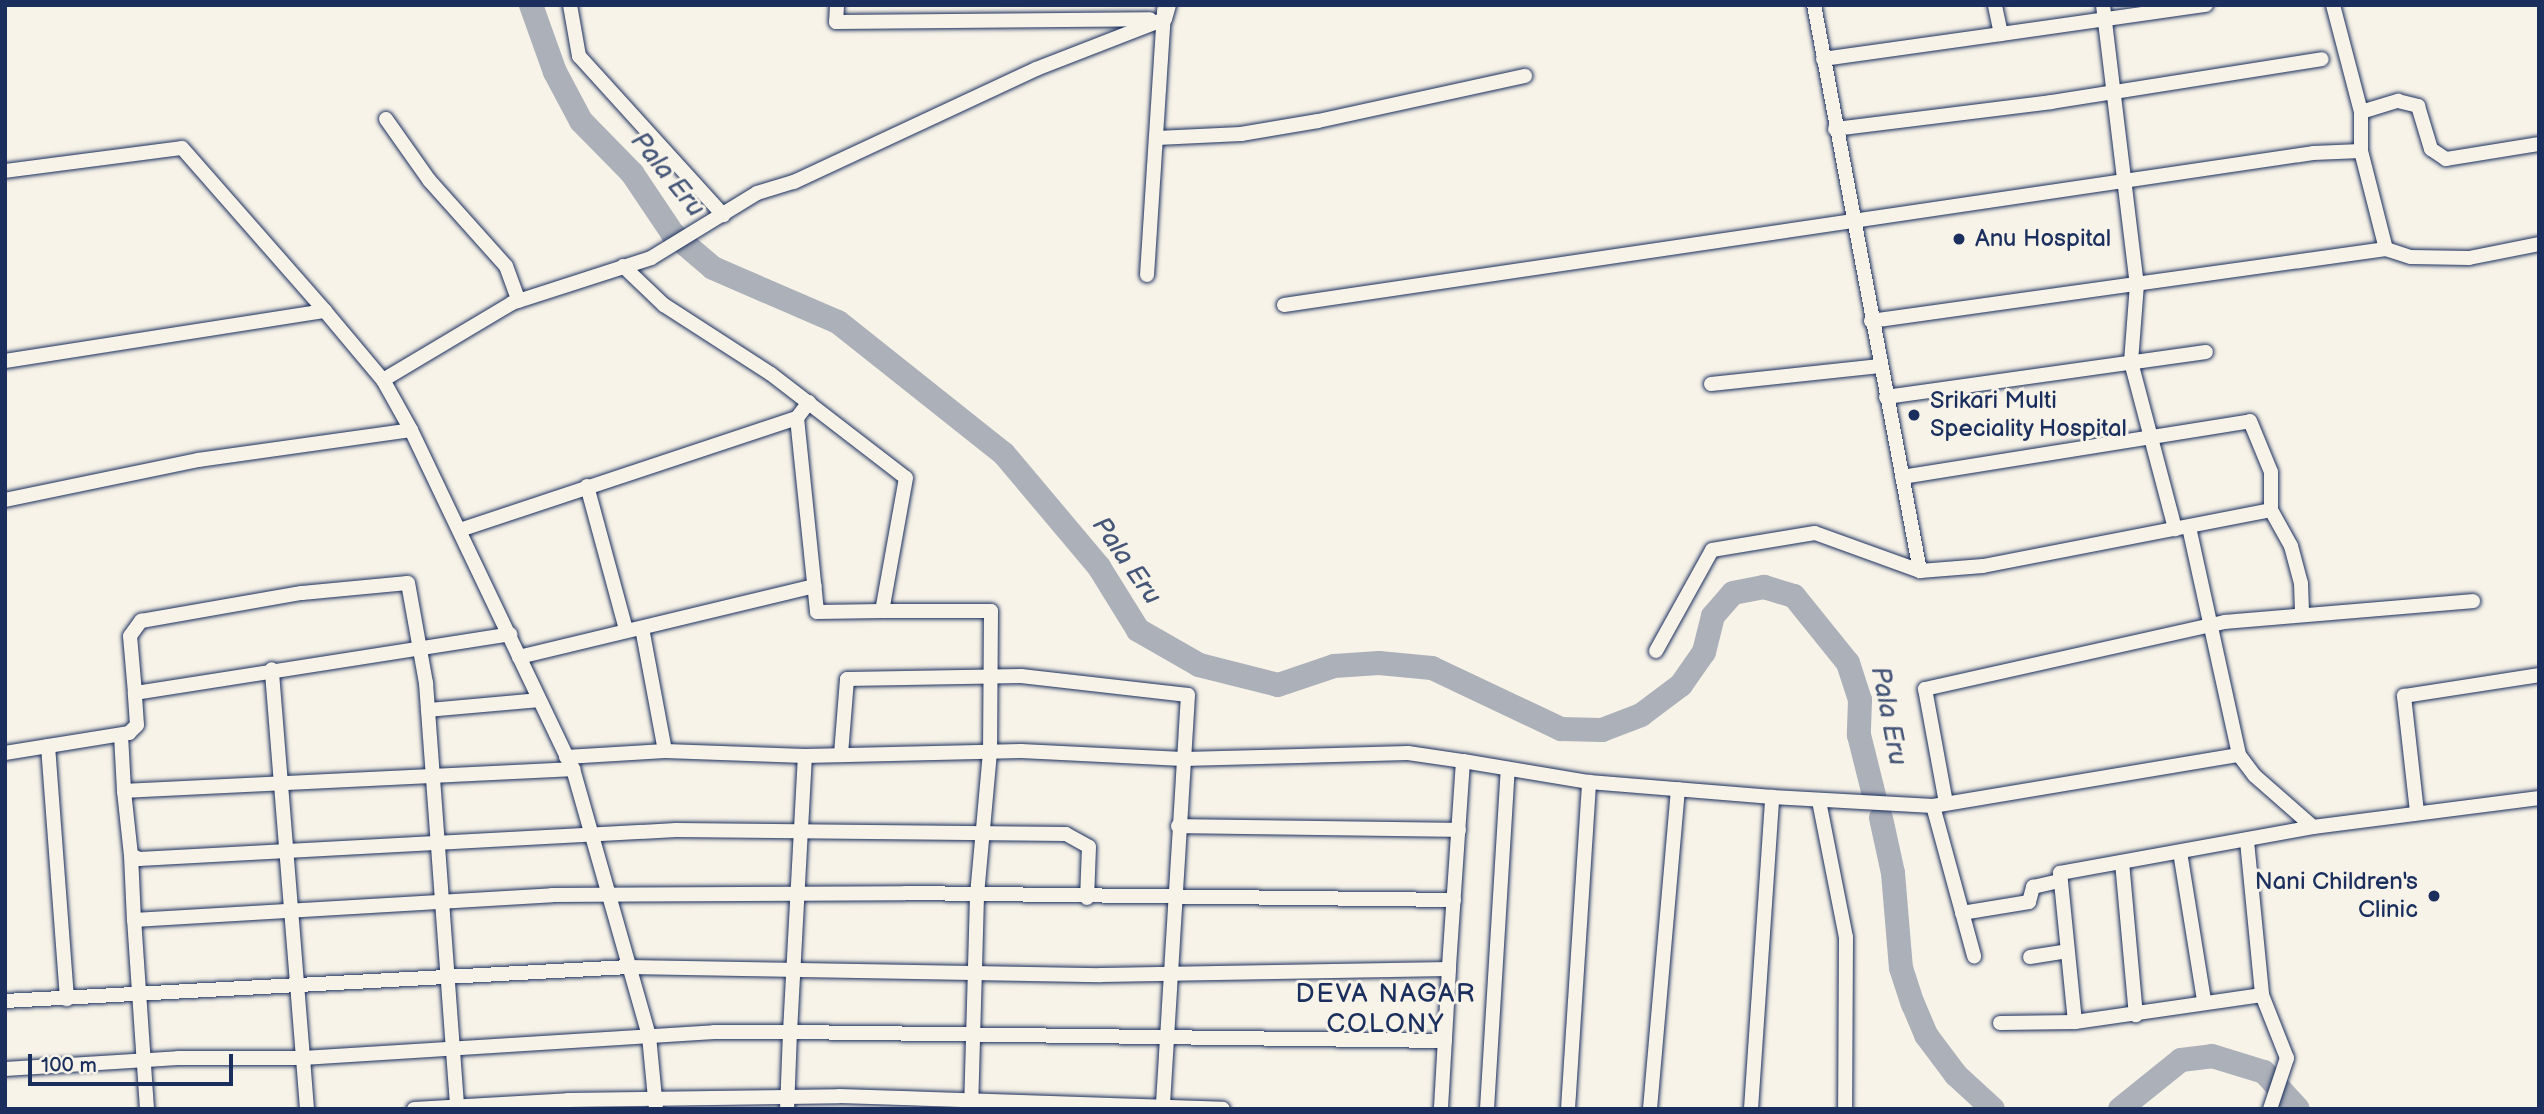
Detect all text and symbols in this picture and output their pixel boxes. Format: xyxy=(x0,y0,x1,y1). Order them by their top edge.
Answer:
water label: Pala Eru xyxy=(624,126,710,224)
place label: Anu Hospital xyxy=(1975,225,2111,253)
marker: Anu Hospital xyxy=(1949,229,1969,249)
place label: Srikari Multi Speciality Hospital xyxy=(1930,387,2128,443)
marker: Srikari Multi Speciality Hospital xyxy=(1904,405,1924,425)
water label: Pala Eru xyxy=(1085,511,1167,611)
water label: Pala Eru xyxy=(1863,664,1913,768)
place label: Nani Children's Clinic xyxy=(2255,868,2418,924)
marker: Nani Children's Clinic xyxy=(2424,886,2444,906)
district label: DEVA NAGAR COLONY xyxy=(1297,979,1475,1040)
scale bar xyxy=(32,1040,236,1084)
text: 100 m xyxy=(41,1053,97,1078)

